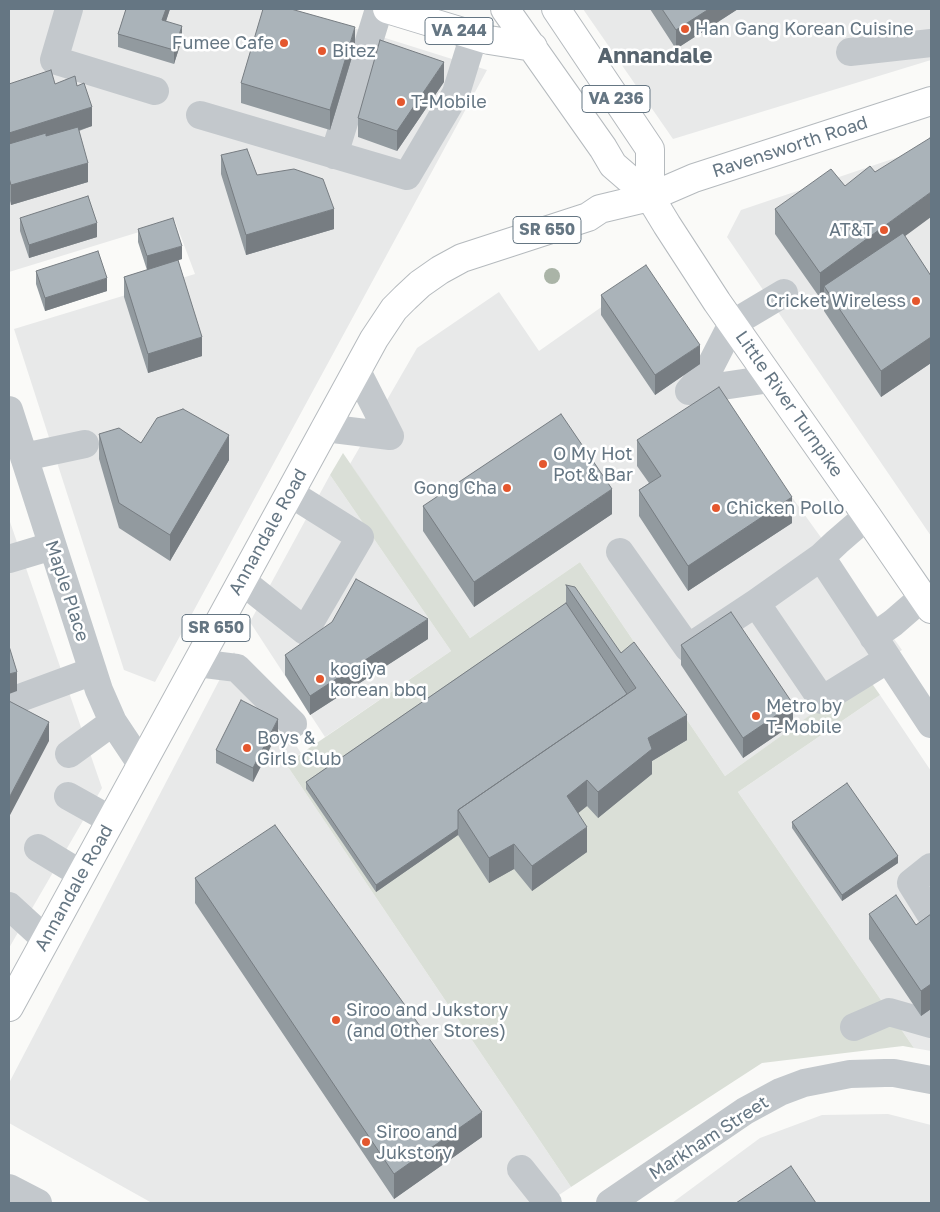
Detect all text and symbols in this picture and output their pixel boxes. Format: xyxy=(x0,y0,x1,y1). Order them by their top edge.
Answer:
road number: VA 244 xyxy=(425,18,493,44)
place label: Han Gang Korean Cuisine xyxy=(695,18,914,40)
marker: Han Gang Korean Cuisine xyxy=(679,23,691,35)
place label: Fumee Cafe xyxy=(172,32,274,54)
marker: Fumee Cafe xyxy=(278,37,290,49)
place label: Bitez xyxy=(332,40,376,62)
district label: Annandale xyxy=(598,43,712,69)
marker: Bitez xyxy=(316,45,328,57)
road number: VA 236 xyxy=(582,86,650,112)
place label: T-Mobile xyxy=(411,91,487,113)
marker: T-Mobile xyxy=(395,96,407,108)
street label: Ravensworth Road xyxy=(710,112,870,182)
road number: SR 650 xyxy=(513,216,581,244)
place label: AT&T xyxy=(829,219,874,241)
marker: AT&T xyxy=(878,224,890,236)
place label: Cricket Wireless xyxy=(766,290,906,312)
marker: Cricket Wireless xyxy=(910,295,922,307)
street label: Little River Turnpike xyxy=(730,327,848,481)
place label: O My Hot Pot & Bar xyxy=(553,443,633,486)
marker: O My Hot Pot & Bar xyxy=(537,458,549,470)
street label: Annandale Road xyxy=(224,465,312,599)
place label: Gong Cha xyxy=(413,477,497,499)
marker: Gong Cha xyxy=(501,482,513,494)
place label: Chicken Pollo xyxy=(726,497,844,519)
marker: Chicken Pollo xyxy=(710,502,722,514)
street label: Maple Place xyxy=(40,538,94,644)
road number: SR 650 xyxy=(182,614,250,641)
place label: kogiya korean bbq xyxy=(330,658,427,701)
marker: kogiya korean bbq xyxy=(314,673,326,685)
place label: Metro by T-Mobile xyxy=(766,695,842,738)
marker: Metro by T-Mobile xyxy=(750,710,762,722)
place label: Boys & Girls Club xyxy=(257,727,341,770)
marker: Boys & Girls Club xyxy=(241,742,253,754)
street label: Annandale Road xyxy=(30,821,118,955)
place label: Siroo and Jukstory (and Other Stores) xyxy=(346,999,508,1042)
marker: Siroo and Jukstory (and Other Stores) xyxy=(330,1014,342,1026)
street label: Markham Street xyxy=(645,1091,773,1185)
place label: Siroo and Jukstory xyxy=(376,1121,458,1164)
marker: Siroo and Jukstory xyxy=(360,1136,372,1148)

